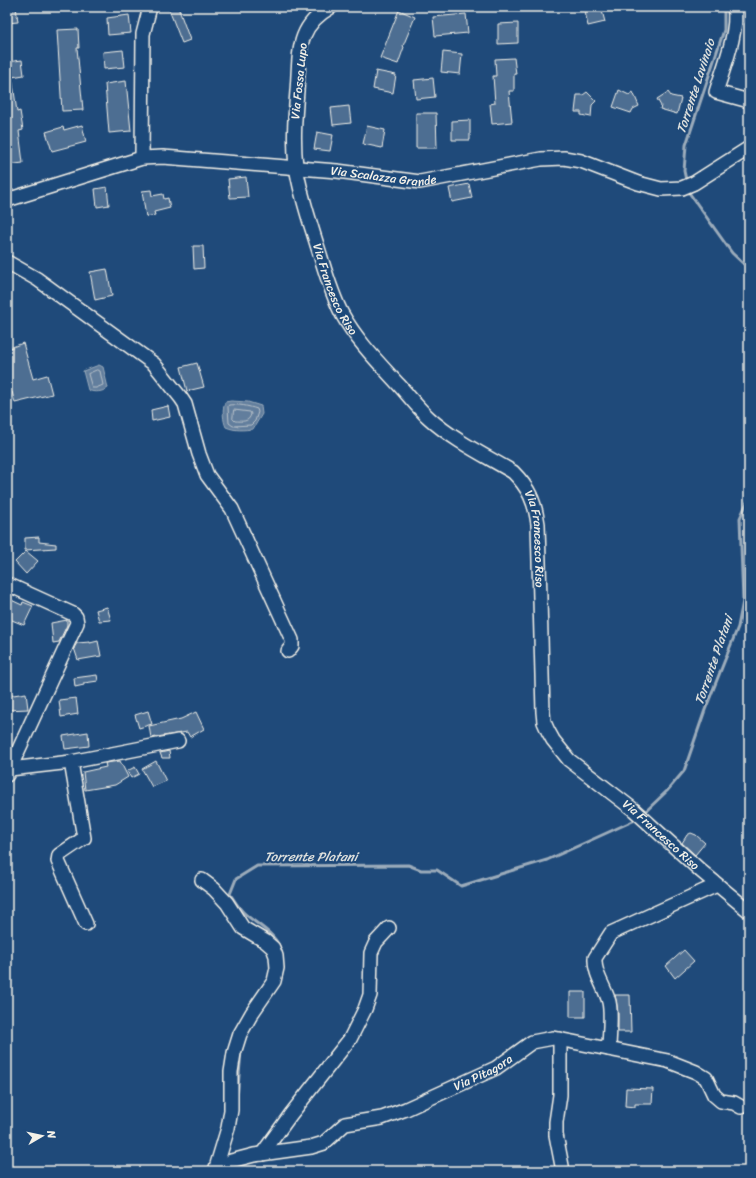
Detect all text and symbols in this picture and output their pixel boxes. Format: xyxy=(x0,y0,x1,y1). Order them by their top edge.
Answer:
water label: Torrente Lavinaio xyxy=(669,35,722,136)
street label: Via Fossa Lupo xyxy=(284,42,314,120)
street label: Via Scalazza Grande xyxy=(330,160,438,193)
street label: Via Francesco Riso xyxy=(306,241,364,340)
street label: Via Francesco Riso xyxy=(518,486,551,588)
water label: Torrente Platani xyxy=(687,610,740,708)
street label: Via Francesco Riso xyxy=(617,794,705,876)
water label: Torrente Platani xyxy=(265,845,360,868)
street label: Via Pitagora xyxy=(450,1048,517,1097)
north arrow xyxy=(22,1116,62,1156)
text: N xyxy=(41,1128,61,1140)

